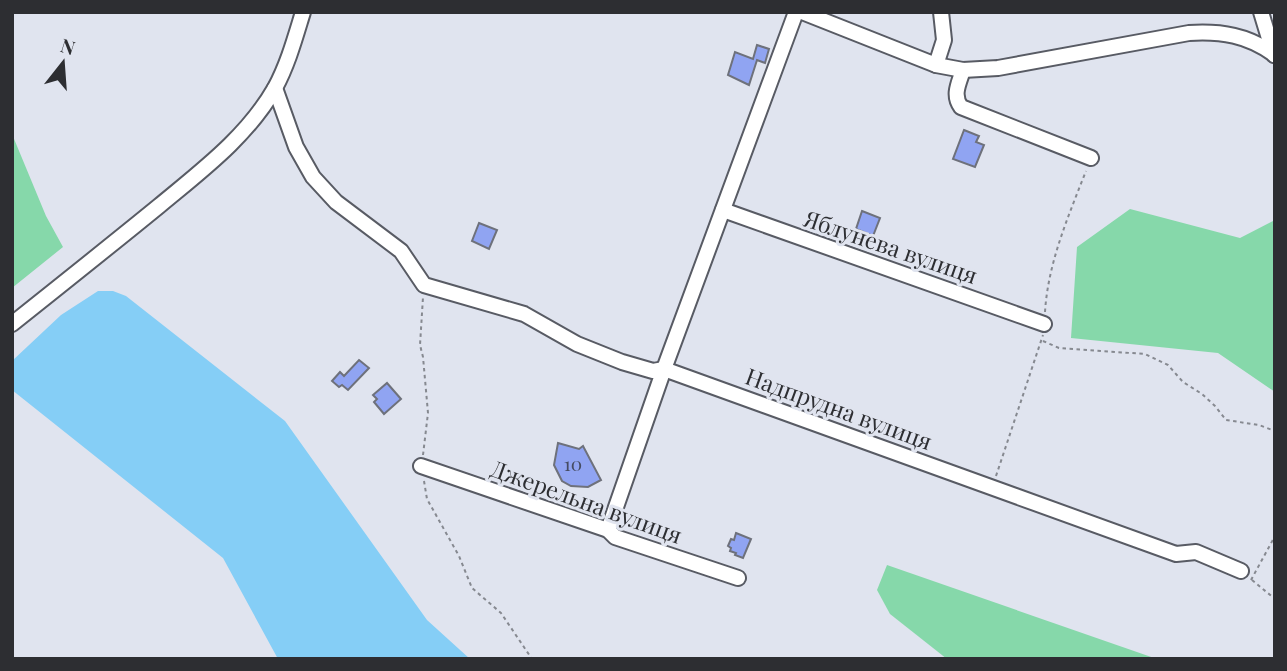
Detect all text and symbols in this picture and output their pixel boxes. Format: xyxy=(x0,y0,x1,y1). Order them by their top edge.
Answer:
north arrow xyxy=(28,28,98,98)
text: N xyxy=(58,31,79,60)
street label: Яблунева вулиця xyxy=(799,202,982,290)
street label: Надпрудна вулиця xyxy=(741,360,937,456)
house number: 10 xyxy=(564,450,582,476)
street label: Джерельна вулиця xyxy=(487,452,687,550)

